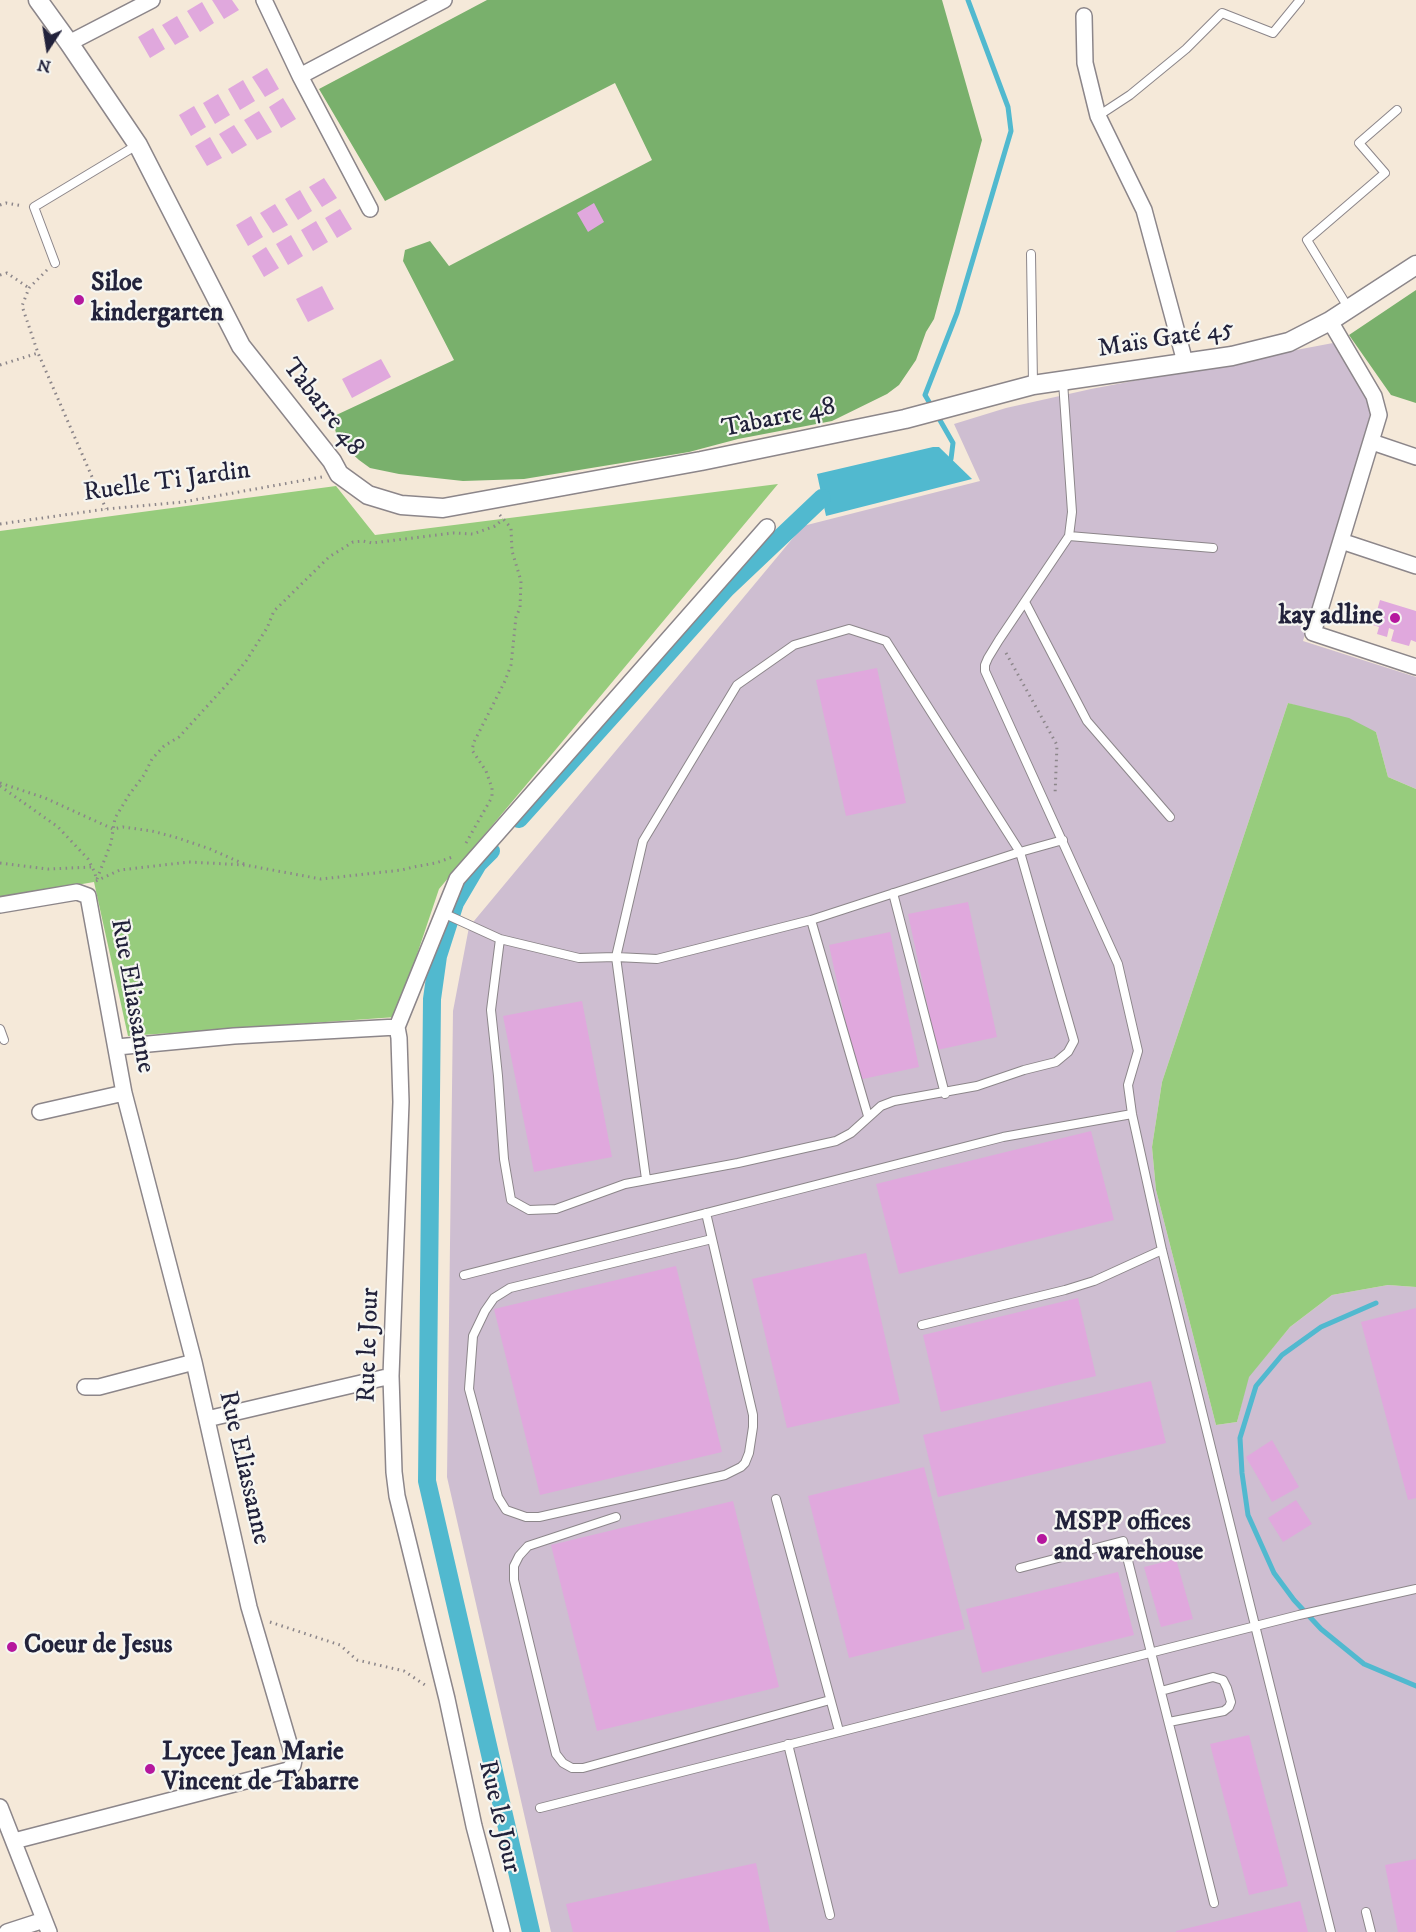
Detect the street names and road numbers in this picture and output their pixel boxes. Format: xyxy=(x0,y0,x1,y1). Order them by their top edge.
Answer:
street label: Maïs Gaté 45 xyxy=(1096,314,1236,366)
street label: Tabarre 48 xyxy=(274,353,370,463)
street label: Tabarre 48 xyxy=(719,392,839,446)
street label: Ruelle Ti Jardin xyxy=(82,456,252,510)
street label: Rue Eliassanne xyxy=(102,916,160,1076)
street label: Rue le Jour xyxy=(352,1287,388,1403)
street label: Rue Eliassanne xyxy=(210,1388,276,1548)
street label: Rue le Jour xyxy=(470,1757,526,1877)

